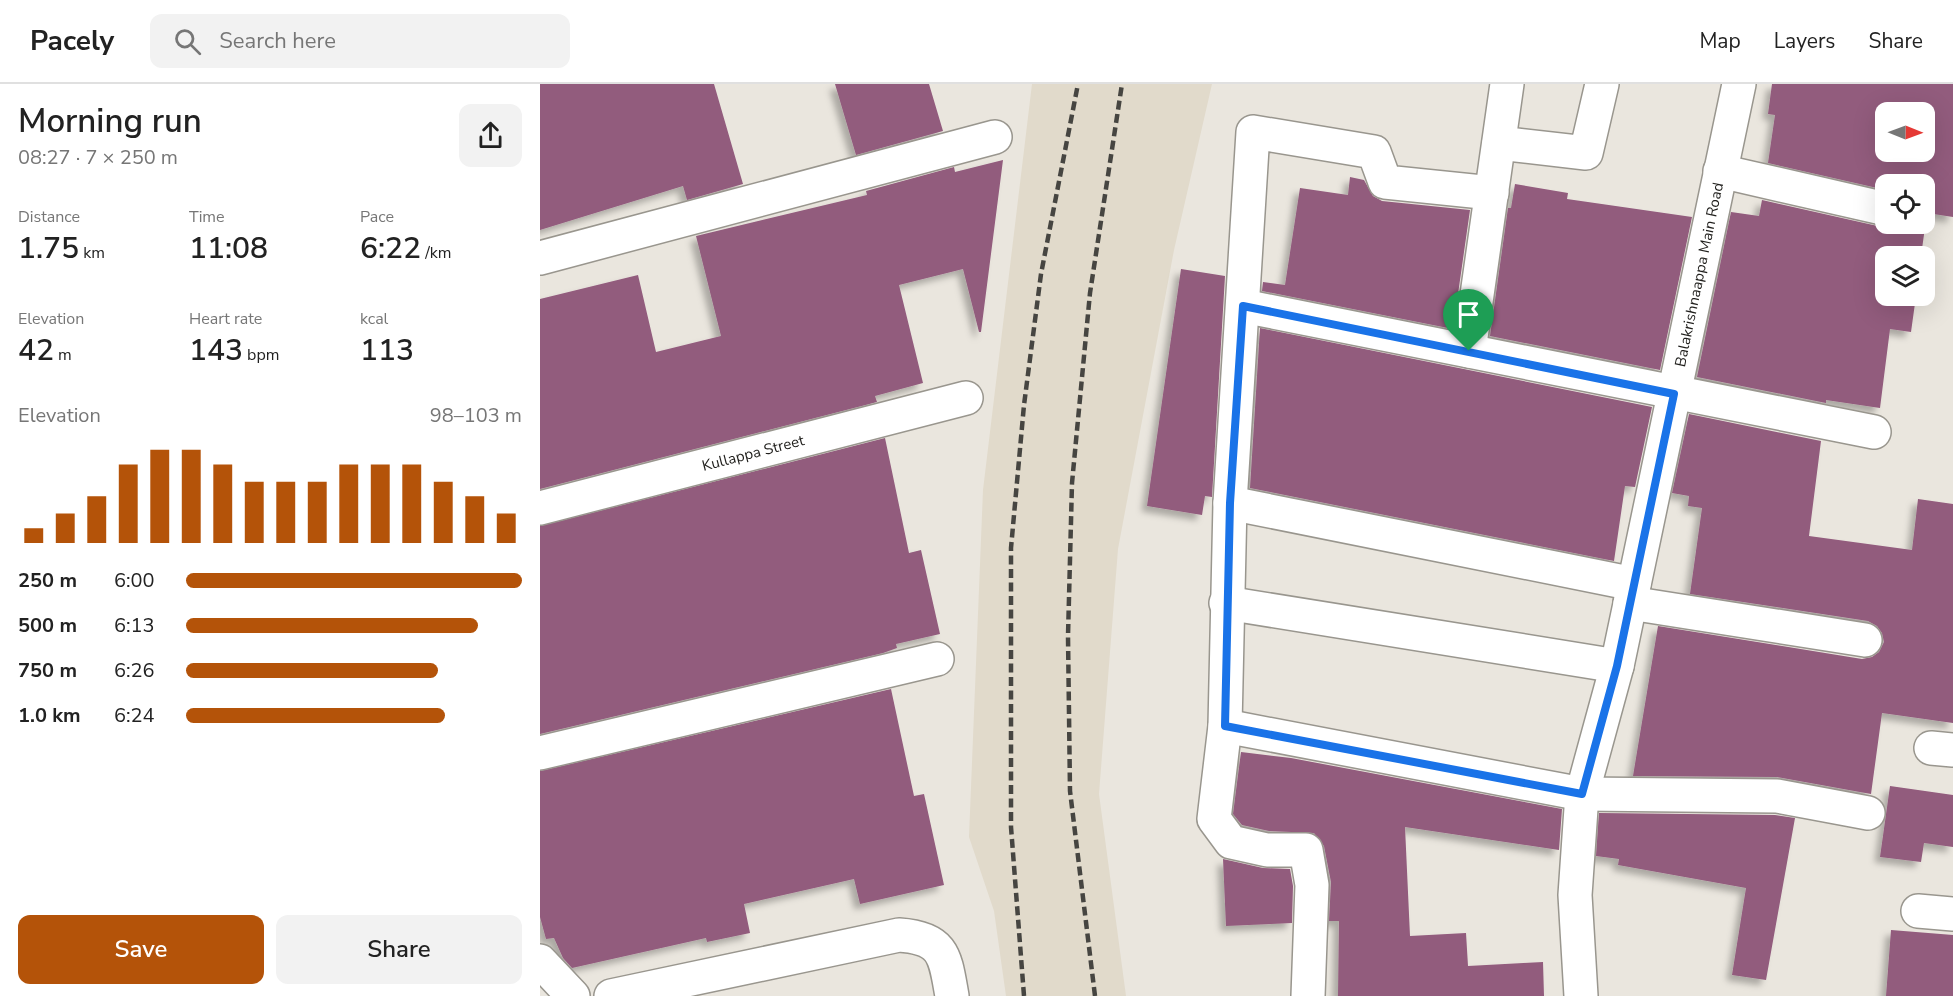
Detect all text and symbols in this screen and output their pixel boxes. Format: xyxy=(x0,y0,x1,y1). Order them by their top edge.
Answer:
search box xyxy=(150,14,570,68)
text: Pacely xyxy=(30,22,114,60)
icon: search xyxy=(171,25,204,58)
text: Search here xyxy=(219,26,336,56)
text: Map xyxy=(1699,27,1741,55)
text: Layers xyxy=(1774,27,1835,55)
text: Share xyxy=(1868,27,1923,55)
text: Morning run xyxy=(18,99,202,144)
north arrow xyxy=(1875,102,1935,162)
map controls xyxy=(1875,102,1935,306)
button: share xyxy=(459,104,522,167)
text: 08:27 · 7 × 250 m xyxy=(18,144,178,171)
button: locate xyxy=(1875,174,1935,234)
street label: Balakrishnaappa Main Road xyxy=(1670,181,1728,369)
text: Distance xyxy=(18,206,80,228)
text: Time xyxy=(189,206,225,228)
text: Pace xyxy=(360,206,394,228)
text: 1.75 xyxy=(18,228,79,269)
text: 11:08 xyxy=(189,228,268,269)
text: 6:22 xyxy=(360,228,421,269)
text: km xyxy=(79,242,105,264)
text: /km xyxy=(421,242,451,264)
button: layers xyxy=(1875,246,1935,306)
pin xyxy=(1443,289,1494,351)
icon: arrive xyxy=(1452,298,1485,331)
text: Elevation xyxy=(18,308,84,330)
text: Heart rate xyxy=(189,308,262,330)
text: kcal xyxy=(360,308,388,330)
text: 42 xyxy=(18,330,54,371)
text: 143 xyxy=(189,330,243,371)
text: 113 xyxy=(360,330,414,371)
text: m xyxy=(54,344,72,366)
text: bpm xyxy=(243,344,279,366)
text: Elevation xyxy=(18,402,101,429)
text: 98–103 m xyxy=(430,402,522,429)
street label: Kullappa Street xyxy=(700,430,807,476)
text: 250 m xyxy=(18,567,77,594)
text: 6:00 xyxy=(114,567,155,594)
text: 500 m xyxy=(18,612,77,639)
text: 6:13 xyxy=(114,612,155,639)
text: 750 m xyxy=(18,657,77,684)
text: 6:26 xyxy=(114,657,155,684)
text: 1.0 km xyxy=(18,702,81,729)
text: 6:24 xyxy=(114,702,155,729)
button: Save xyxy=(18,915,264,984)
button: Share xyxy=(276,915,522,984)

